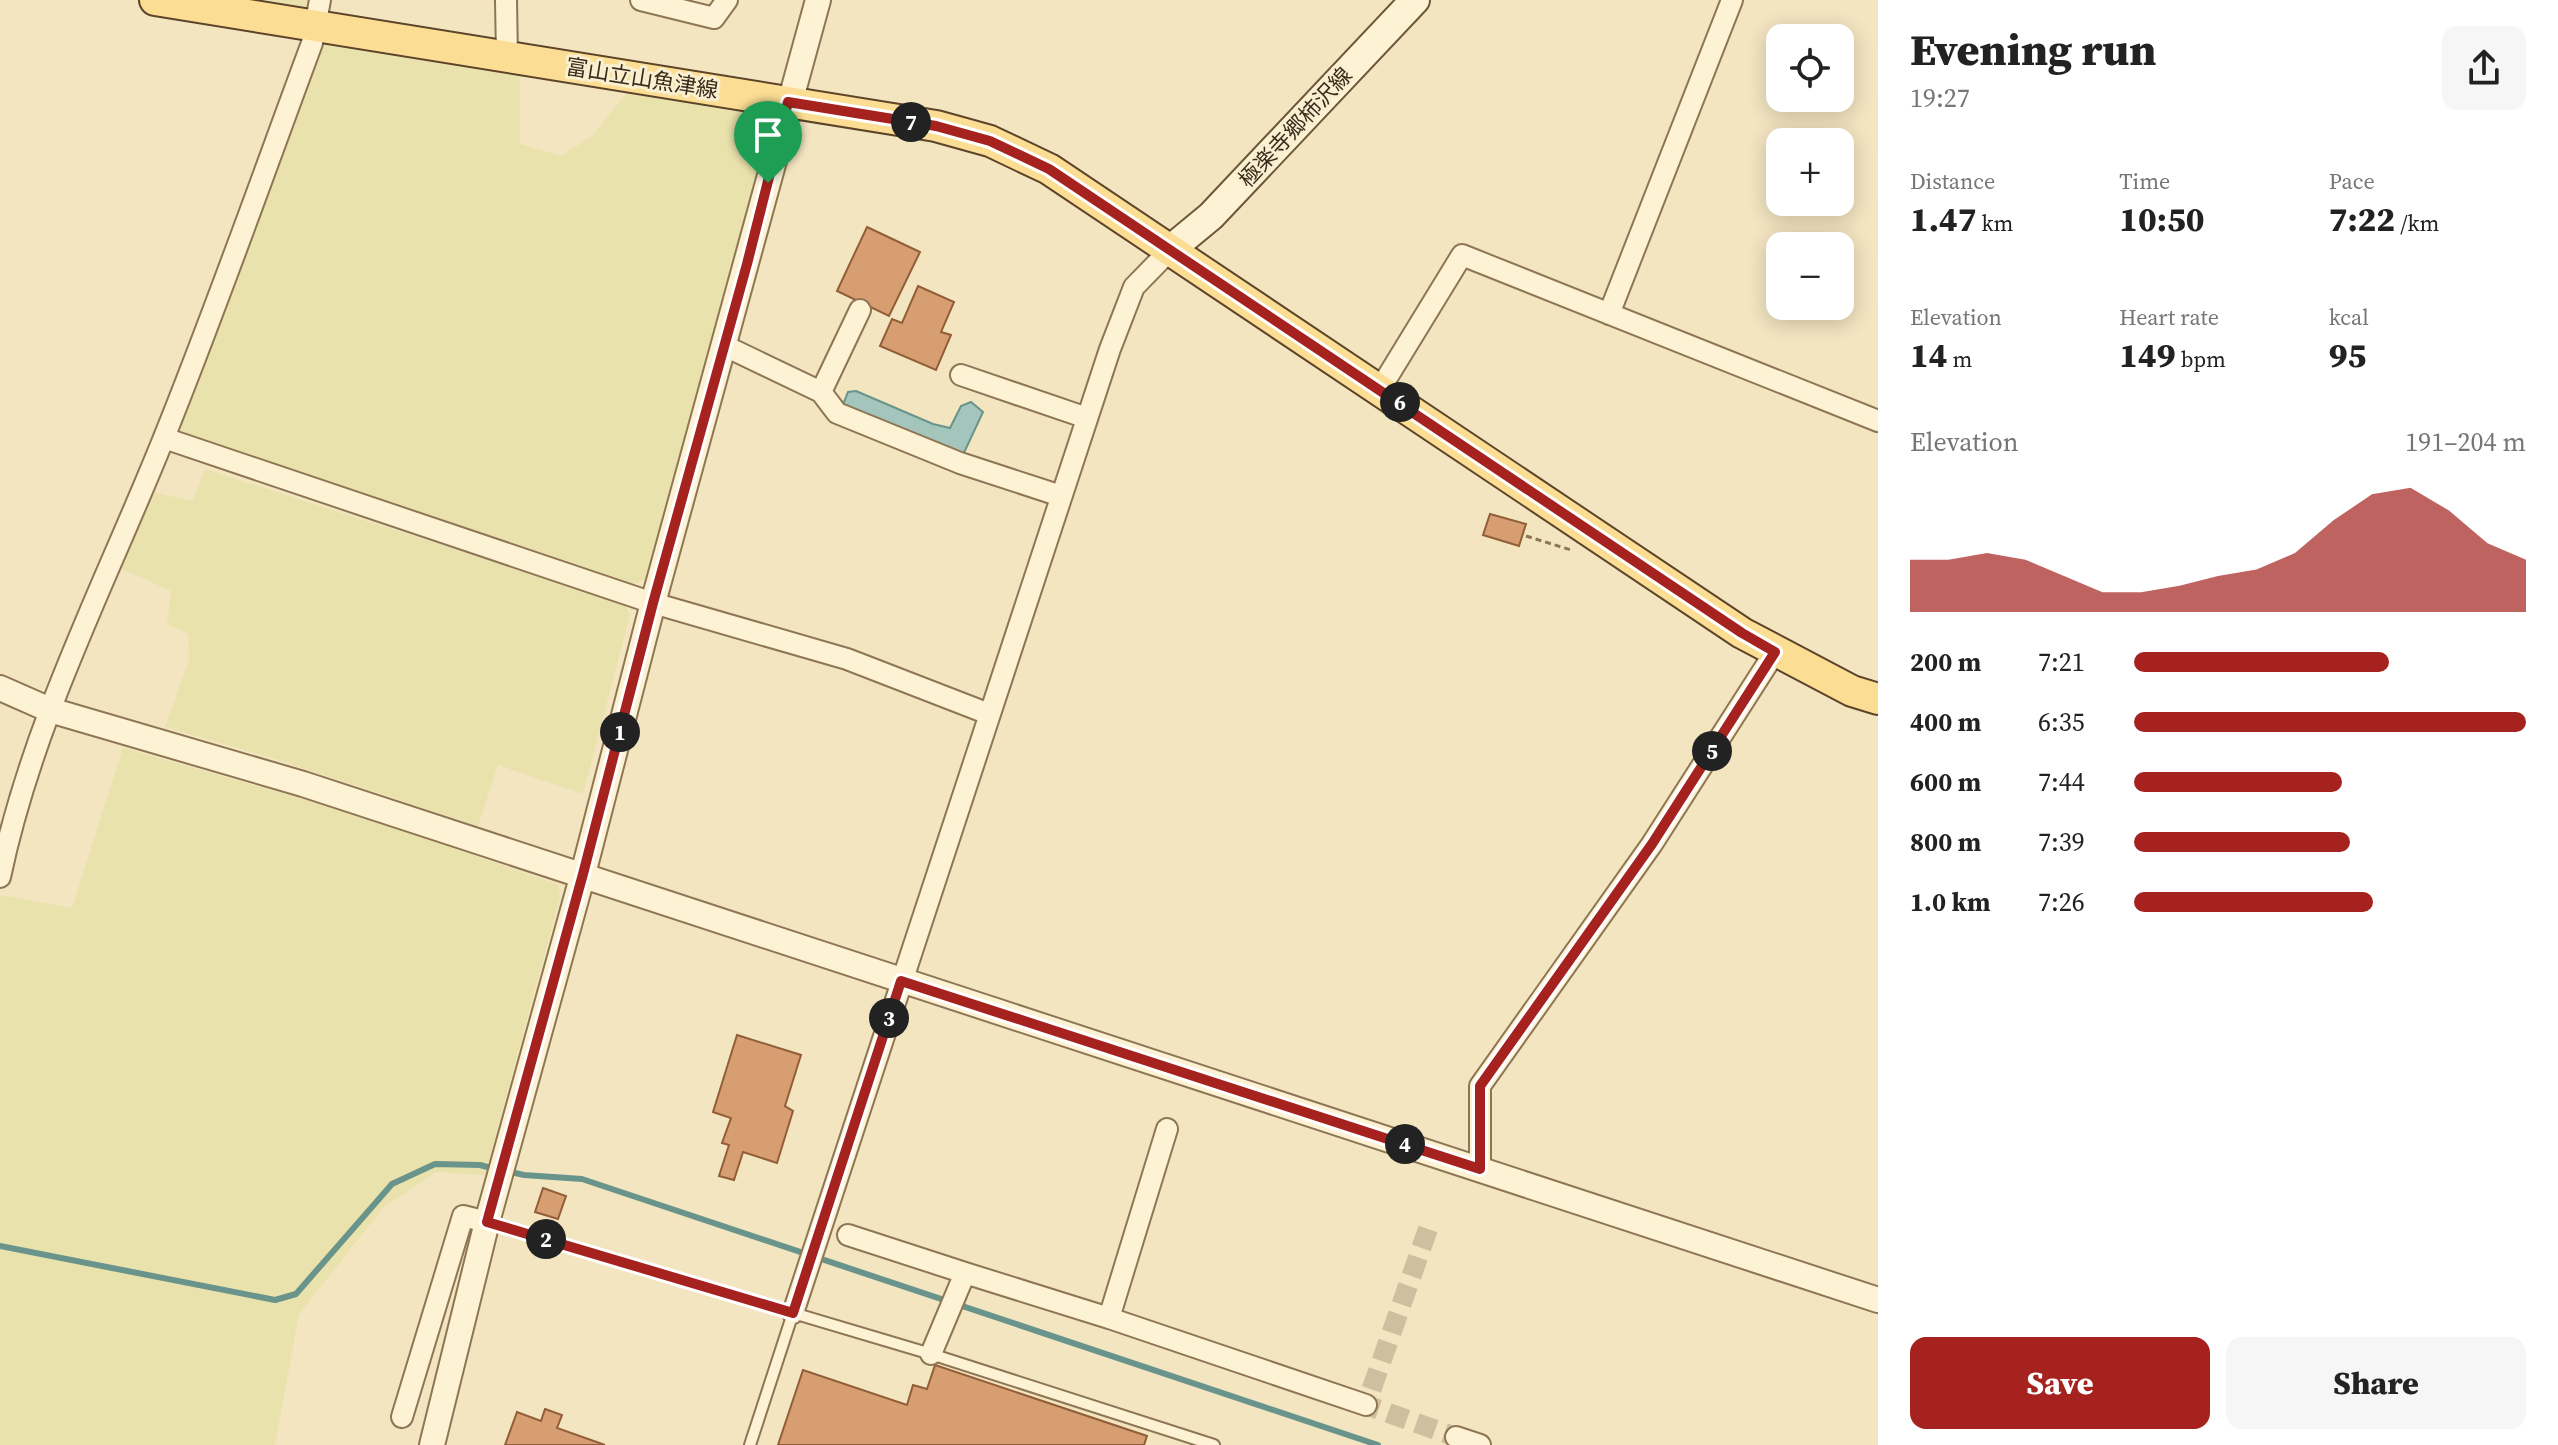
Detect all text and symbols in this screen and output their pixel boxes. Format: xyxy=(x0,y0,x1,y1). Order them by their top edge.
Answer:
text: Evening run xyxy=(1910,19,2156,80)
map controls xyxy=(1766,24,1854,320)
button: locate xyxy=(1766,24,1854,112)
button: share xyxy=(2442,26,2526,110)
street label: 富山立山魚津線 xyxy=(564,51,720,105)
street label: 極楽寺郷柿沢線 xyxy=(1232,60,1358,194)
text: 19:27 xyxy=(1910,80,1970,116)
pin xyxy=(734,101,802,183)
pin: 7 xyxy=(891,102,931,142)
text: 7 xyxy=(905,107,917,137)
icon: arrive xyxy=(746,113,790,157)
button: + xyxy=(1766,128,1854,216)
text: Distance xyxy=(1910,166,1995,196)
text: Time xyxy=(2119,166,2170,196)
text: Pace xyxy=(2329,166,2375,196)
text: 1.47 xyxy=(1910,196,1976,242)
text: 10:50 xyxy=(2119,196,2204,242)
text: 7:22 xyxy=(2329,196,2395,242)
text: km xyxy=(1976,208,2013,238)
text: /km xyxy=(2395,208,2439,238)
button: − xyxy=(1766,232,1854,320)
text: Elevation xyxy=(1910,302,2002,332)
text: Heart rate xyxy=(2119,302,2219,332)
text: kcal xyxy=(2329,302,2369,332)
text: 14 xyxy=(1910,332,1947,378)
text: 149 xyxy=(2119,332,2176,378)
text: 95 xyxy=(2329,332,2366,378)
text: m xyxy=(1947,344,1972,374)
text: bpm xyxy=(2176,344,2226,374)
pin: 6 xyxy=(1380,382,1420,422)
text: 6 xyxy=(1394,387,1406,417)
text: Elevation xyxy=(1910,424,2019,460)
text: 191–204 m xyxy=(2405,424,2526,460)
text: 200 m xyxy=(1910,644,1981,680)
text: 7:21 xyxy=(2038,644,2085,680)
text: 400 m xyxy=(1910,704,1981,740)
text: 6:35 xyxy=(2038,704,2085,740)
pin: 1 xyxy=(600,712,640,752)
text: 1 xyxy=(614,717,626,747)
pin: 5 xyxy=(1692,731,1732,771)
text: 5 xyxy=(1706,736,1718,766)
text: 600 m xyxy=(1910,764,1981,800)
text: 7:44 xyxy=(2038,764,2085,800)
text: 800 m xyxy=(1910,824,1981,860)
text: 7:39 xyxy=(2038,824,2085,860)
text: 1.0 km xyxy=(1910,884,1991,920)
text: 7:26 xyxy=(2038,884,2085,920)
pin: 3 xyxy=(869,998,909,1038)
text: 3 xyxy=(883,1003,895,1033)
pin: 4 xyxy=(1385,1124,1425,1164)
text: 4 xyxy=(1399,1129,1411,1159)
pin: 2 xyxy=(526,1219,566,1259)
text: 2 xyxy=(540,1224,552,1254)
button: Save xyxy=(1910,1337,2210,1429)
button: Share xyxy=(2226,1337,2526,1429)

